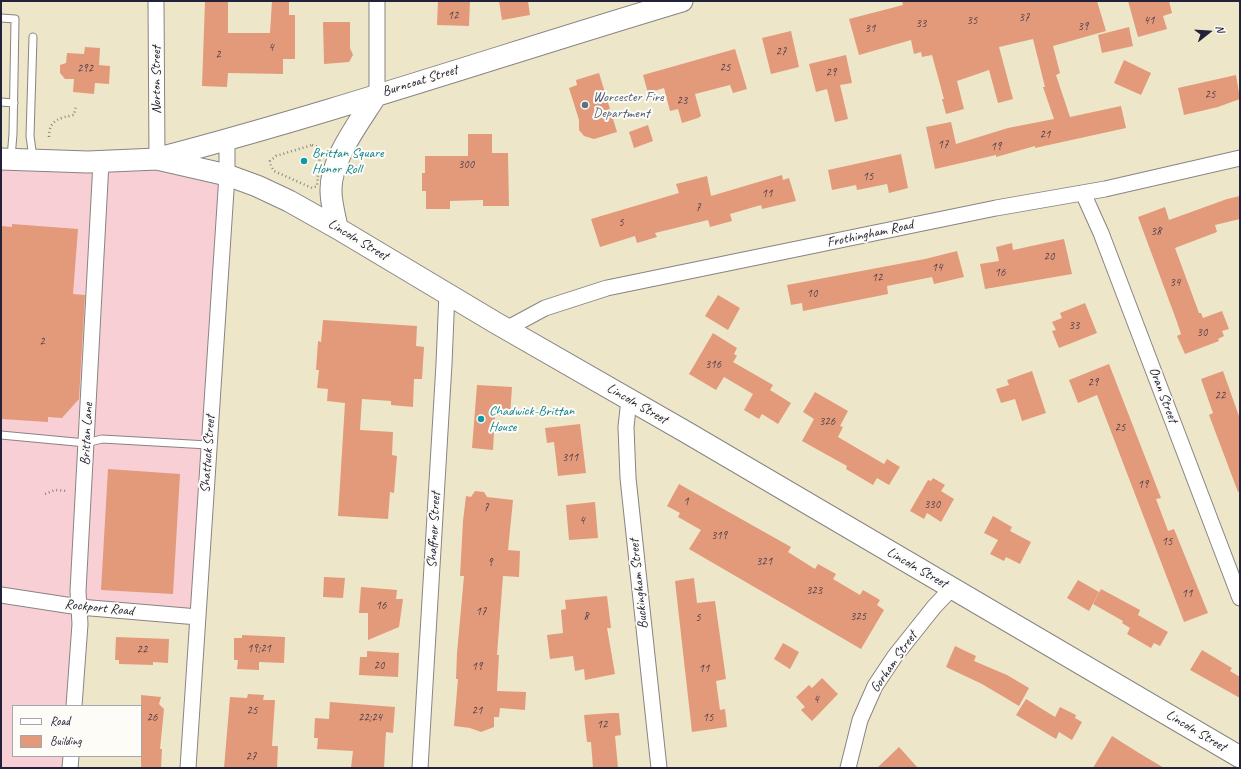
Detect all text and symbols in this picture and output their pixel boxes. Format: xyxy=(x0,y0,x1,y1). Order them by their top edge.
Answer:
house number: 12 xyxy=(448,9,458,23)
house number: 37 xyxy=(1019,11,1029,25)
north arrow xyxy=(1189,12,1229,52)
house number: 35 xyxy=(967,14,977,28)
house number: 41 xyxy=(1144,14,1154,28)
house number: 33 xyxy=(916,17,926,31)
house number: 39 xyxy=(1078,20,1088,34)
house number: 31 xyxy=(865,22,875,36)
text: N xyxy=(1213,23,1228,34)
house number: 4 xyxy=(268,41,274,55)
house number: 27 xyxy=(776,45,786,59)
street label: Norton Street xyxy=(148,46,164,114)
house number: 2 xyxy=(215,48,221,62)
house number: 25 xyxy=(720,61,730,75)
house number: 292 xyxy=(77,62,93,76)
street label: Burncoat Street xyxy=(380,62,460,100)
house number: 29 xyxy=(826,66,836,80)
house number: 25 xyxy=(1205,88,1215,102)
place label: Worcester Fire Department xyxy=(593,89,664,122)
house number: 23 xyxy=(677,94,687,108)
marker: Worcester Fire Department xyxy=(580,100,590,110)
house number: 21 xyxy=(1040,128,1050,142)
house number: 17 xyxy=(938,138,948,152)
house number: 19 xyxy=(991,140,1001,154)
place label: Brittan Square Honor Roll xyxy=(312,145,384,178)
marker: Brittan Square Honor Roll xyxy=(299,156,309,166)
house number: 300 xyxy=(458,158,474,172)
house number: 15 xyxy=(863,170,873,184)
house number: 11 xyxy=(762,187,772,201)
house number: 7 xyxy=(695,201,701,215)
street label: Lincoln Street xyxy=(325,215,391,265)
house number: 5 xyxy=(618,216,624,230)
street label: Frothingham Road xyxy=(825,217,915,251)
house number: 38 xyxy=(1151,225,1161,239)
house number: 20 xyxy=(1044,250,1054,264)
house number: 14 xyxy=(932,261,942,275)
house number: 16 xyxy=(995,266,1005,280)
house number: 12 xyxy=(872,271,882,285)
house number: 34 xyxy=(1170,276,1180,290)
house number: 10 xyxy=(807,287,817,301)
house number: 33 xyxy=(1069,319,1079,333)
house number: 30 xyxy=(1197,326,1207,340)
house number: 2 xyxy=(39,335,45,349)
house number: 316 xyxy=(705,358,721,372)
street label: Oran Street xyxy=(1145,365,1181,425)
house number: 29 xyxy=(1088,376,1098,390)
street label: Lincoln Street xyxy=(604,380,670,428)
house number: 22 xyxy=(1215,389,1225,403)
street label: Brittan Lane xyxy=(77,402,97,466)
place label: Chadwick-Brittan House xyxy=(489,403,574,436)
street label: Shattuck Street xyxy=(197,414,219,494)
marker: Chadwick-Brittan House xyxy=(476,414,486,424)
house number: 326 xyxy=(819,415,835,429)
house number: 25 xyxy=(1115,421,1125,435)
house number: 311 xyxy=(562,451,578,465)
house number: 19 xyxy=(1138,478,1148,492)
street label: Shaffner Street xyxy=(424,491,444,569)
house number: 1 xyxy=(683,495,689,509)
house number: 330 xyxy=(924,498,940,512)
house number: 7 xyxy=(483,501,489,515)
house number: 4 xyxy=(579,514,585,528)
house number: 319 xyxy=(711,529,727,543)
house number: 15 xyxy=(1162,535,1172,549)
street label: Buckingham Street xyxy=(626,538,652,630)
street label: Lincoln Street xyxy=(884,544,950,592)
house number: 321 xyxy=(756,555,772,569)
house number: 9 xyxy=(487,556,493,570)
house number: 323 xyxy=(806,584,822,598)
house number: 11 xyxy=(1182,587,1192,601)
street label: Rockport Road xyxy=(64,596,134,620)
house number: 16 xyxy=(376,599,386,613)
house number: 17 xyxy=(476,605,486,619)
house number: 8 xyxy=(583,610,589,624)
house number: 325 xyxy=(850,610,866,624)
house number: 5 xyxy=(695,611,701,625)
street label: Gorham Street xyxy=(867,628,921,696)
house number: 19;21 xyxy=(247,642,271,656)
house number: 22 xyxy=(137,643,147,657)
house number: 20 xyxy=(374,659,384,673)
house number: 19 xyxy=(472,660,482,674)
house number: 11 xyxy=(699,662,709,676)
house number: 4 xyxy=(813,693,819,707)
house number: 25 xyxy=(247,704,257,718)
house number: 21 xyxy=(472,704,482,718)
legend xyxy=(12,705,142,757)
street label: Lincoln Street xyxy=(1163,706,1229,756)
house number: 26 xyxy=(147,711,157,725)
house number: 22;24 xyxy=(358,711,382,725)
house number: 15 xyxy=(703,711,713,725)
text: Road xyxy=(50,713,70,729)
house number: 12 xyxy=(597,718,607,732)
text: Building xyxy=(50,733,82,749)
house number: 27 xyxy=(246,750,256,764)

